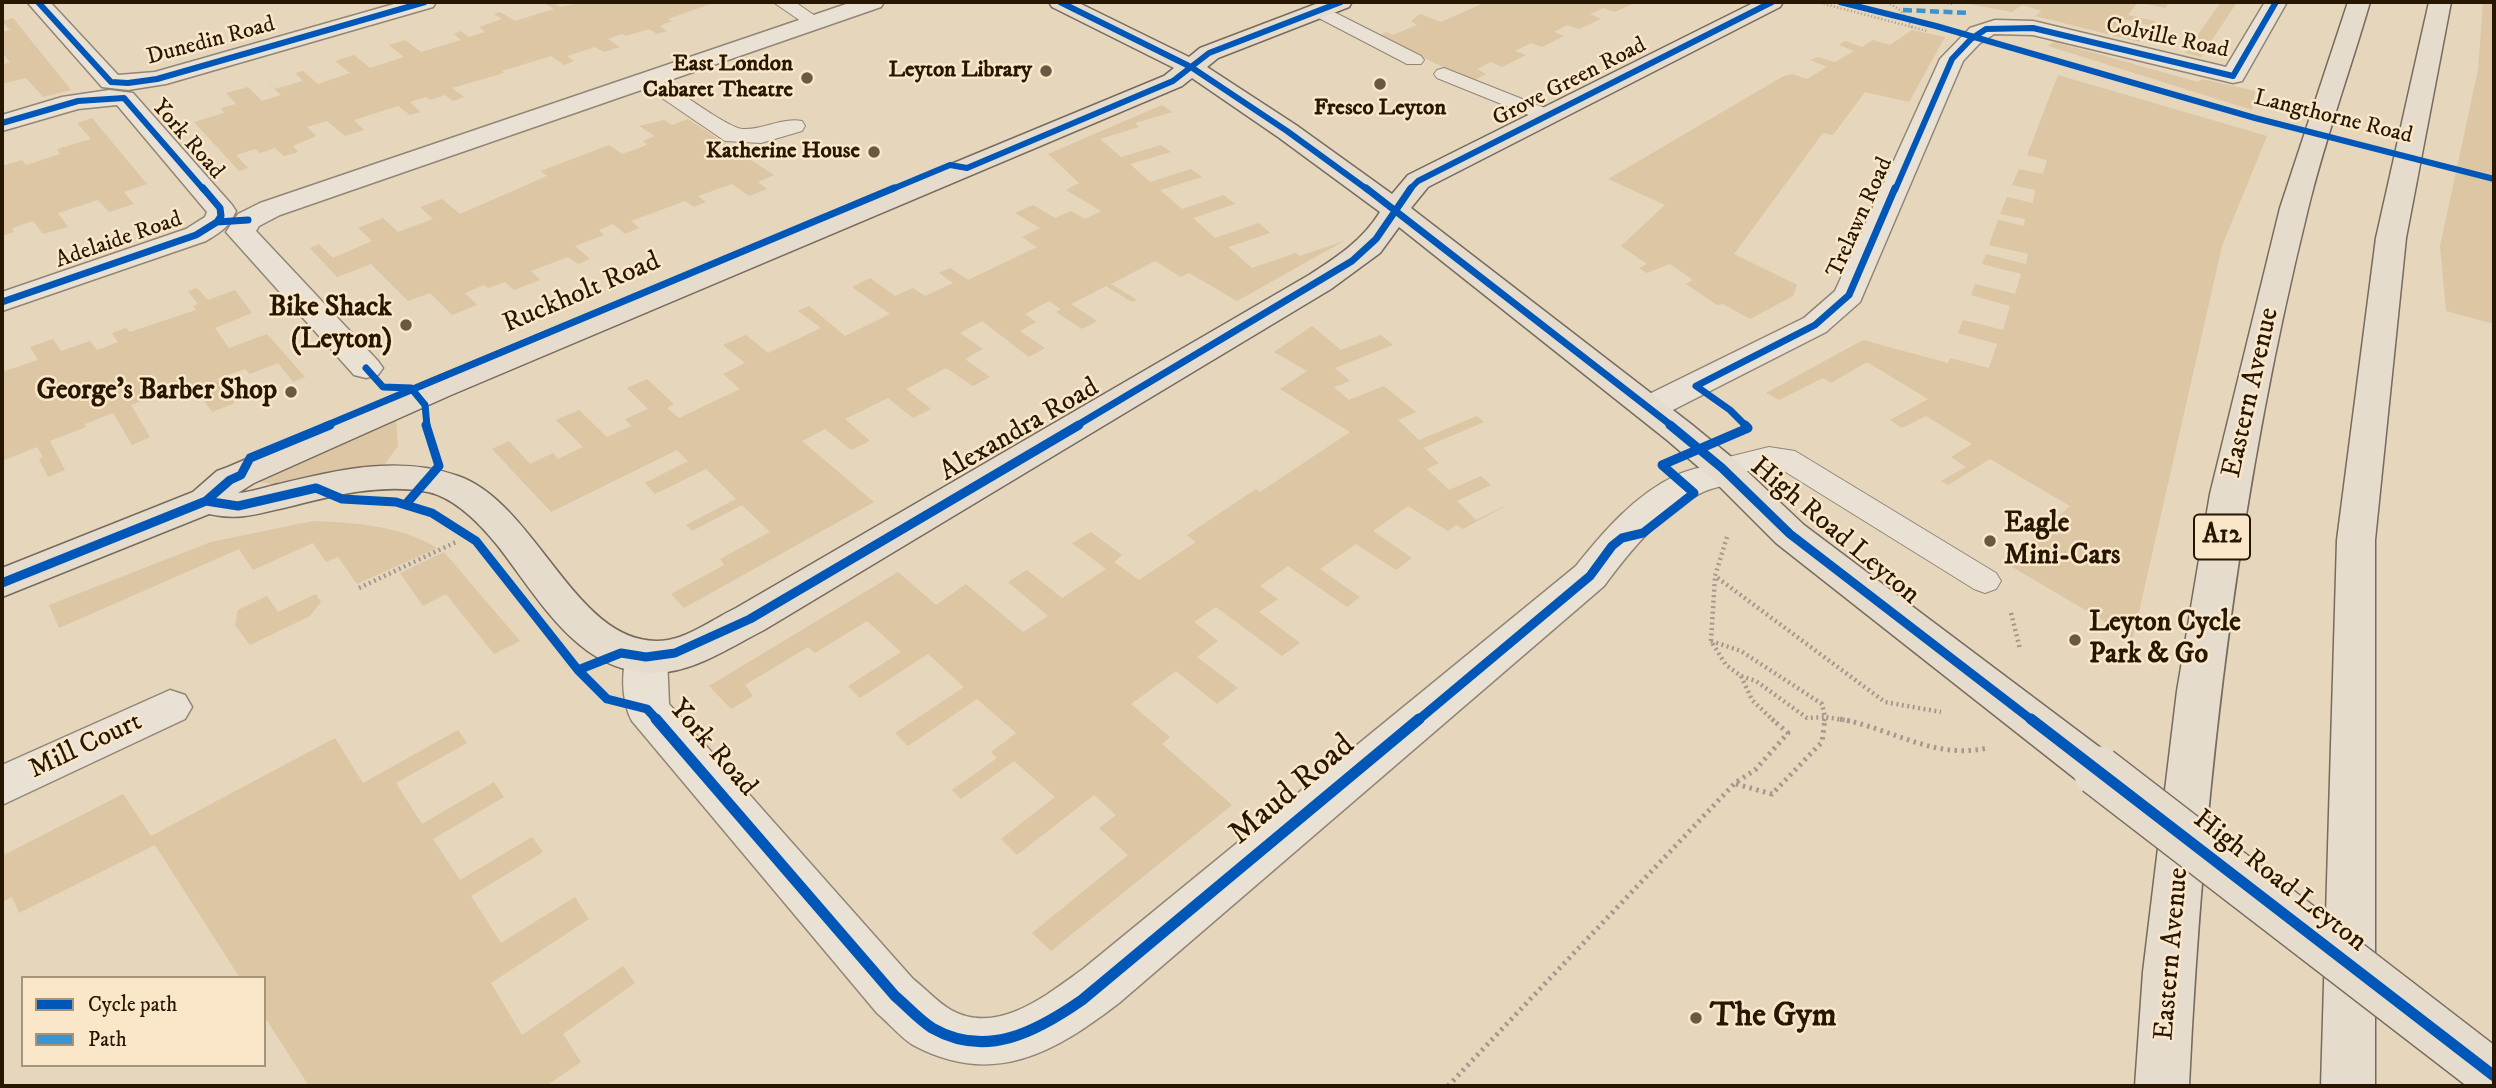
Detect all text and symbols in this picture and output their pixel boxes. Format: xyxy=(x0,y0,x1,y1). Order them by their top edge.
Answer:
street label: Dunedin Road xyxy=(144,12,278,72)
street label: Colville Road xyxy=(2103,13,2231,65)
street label: Grove Green Road xyxy=(1489,32,1651,134)
place label: East London Cabaret Theatre xyxy=(643,51,793,105)
place label: Leyton Library xyxy=(888,57,1032,85)
marker: Leyton Library xyxy=(1038,63,1054,79)
marker: East London Cabaret Theatre xyxy=(799,70,815,86)
marker: Fresco Leyton xyxy=(1372,76,1388,92)
street label: Langthorne Road xyxy=(2251,85,2415,151)
street label: York Road xyxy=(145,95,229,185)
place label: Fresco Leyton xyxy=(1314,95,1446,123)
place label: Katherine House xyxy=(706,138,860,166)
marker: Katherine House xyxy=(866,144,882,160)
street label: Trelawn Road xyxy=(1822,153,1900,283)
street label: Adelaide Road xyxy=(52,206,186,276)
street label: Ruckholt Road xyxy=(498,246,666,342)
place label: Bike Shack (Leyton) xyxy=(269,292,392,358)
street label: Eastern Avenue xyxy=(2216,305,2288,481)
marker: Bike Shack (Leyton) xyxy=(398,317,414,333)
street label: Alexandra Road xyxy=(934,372,1106,490)
place label: George's Barber Shop xyxy=(36,375,277,409)
marker: George's Barber Shop xyxy=(283,384,299,400)
street label: High Road Leyton xyxy=(1742,451,1926,613)
place label: Eagle Mini-Cars xyxy=(2004,508,2120,574)
road number: A12 xyxy=(2194,514,2250,559)
marker: Eagle Mini-Cars xyxy=(1982,533,1998,549)
place label: Leyton Cycle Park & Go xyxy=(2089,607,2241,673)
marker: Leyton Cycle Park & Go xyxy=(2067,632,2083,648)
street label: York Road xyxy=(661,694,763,804)
street label: Mill Court xyxy=(24,706,148,788)
street label: Maud Road xyxy=(1222,727,1364,855)
street label: High Road Leyton xyxy=(2185,804,2373,960)
street label: Eastern Avenue xyxy=(2149,866,2197,1042)
legend xyxy=(21,976,266,1067)
text: Cycle path xyxy=(88,992,177,1018)
place label: The Gym xyxy=(1710,998,1836,1038)
marker: The Gym xyxy=(1688,1010,1704,1026)
text: Path xyxy=(88,1027,127,1053)

